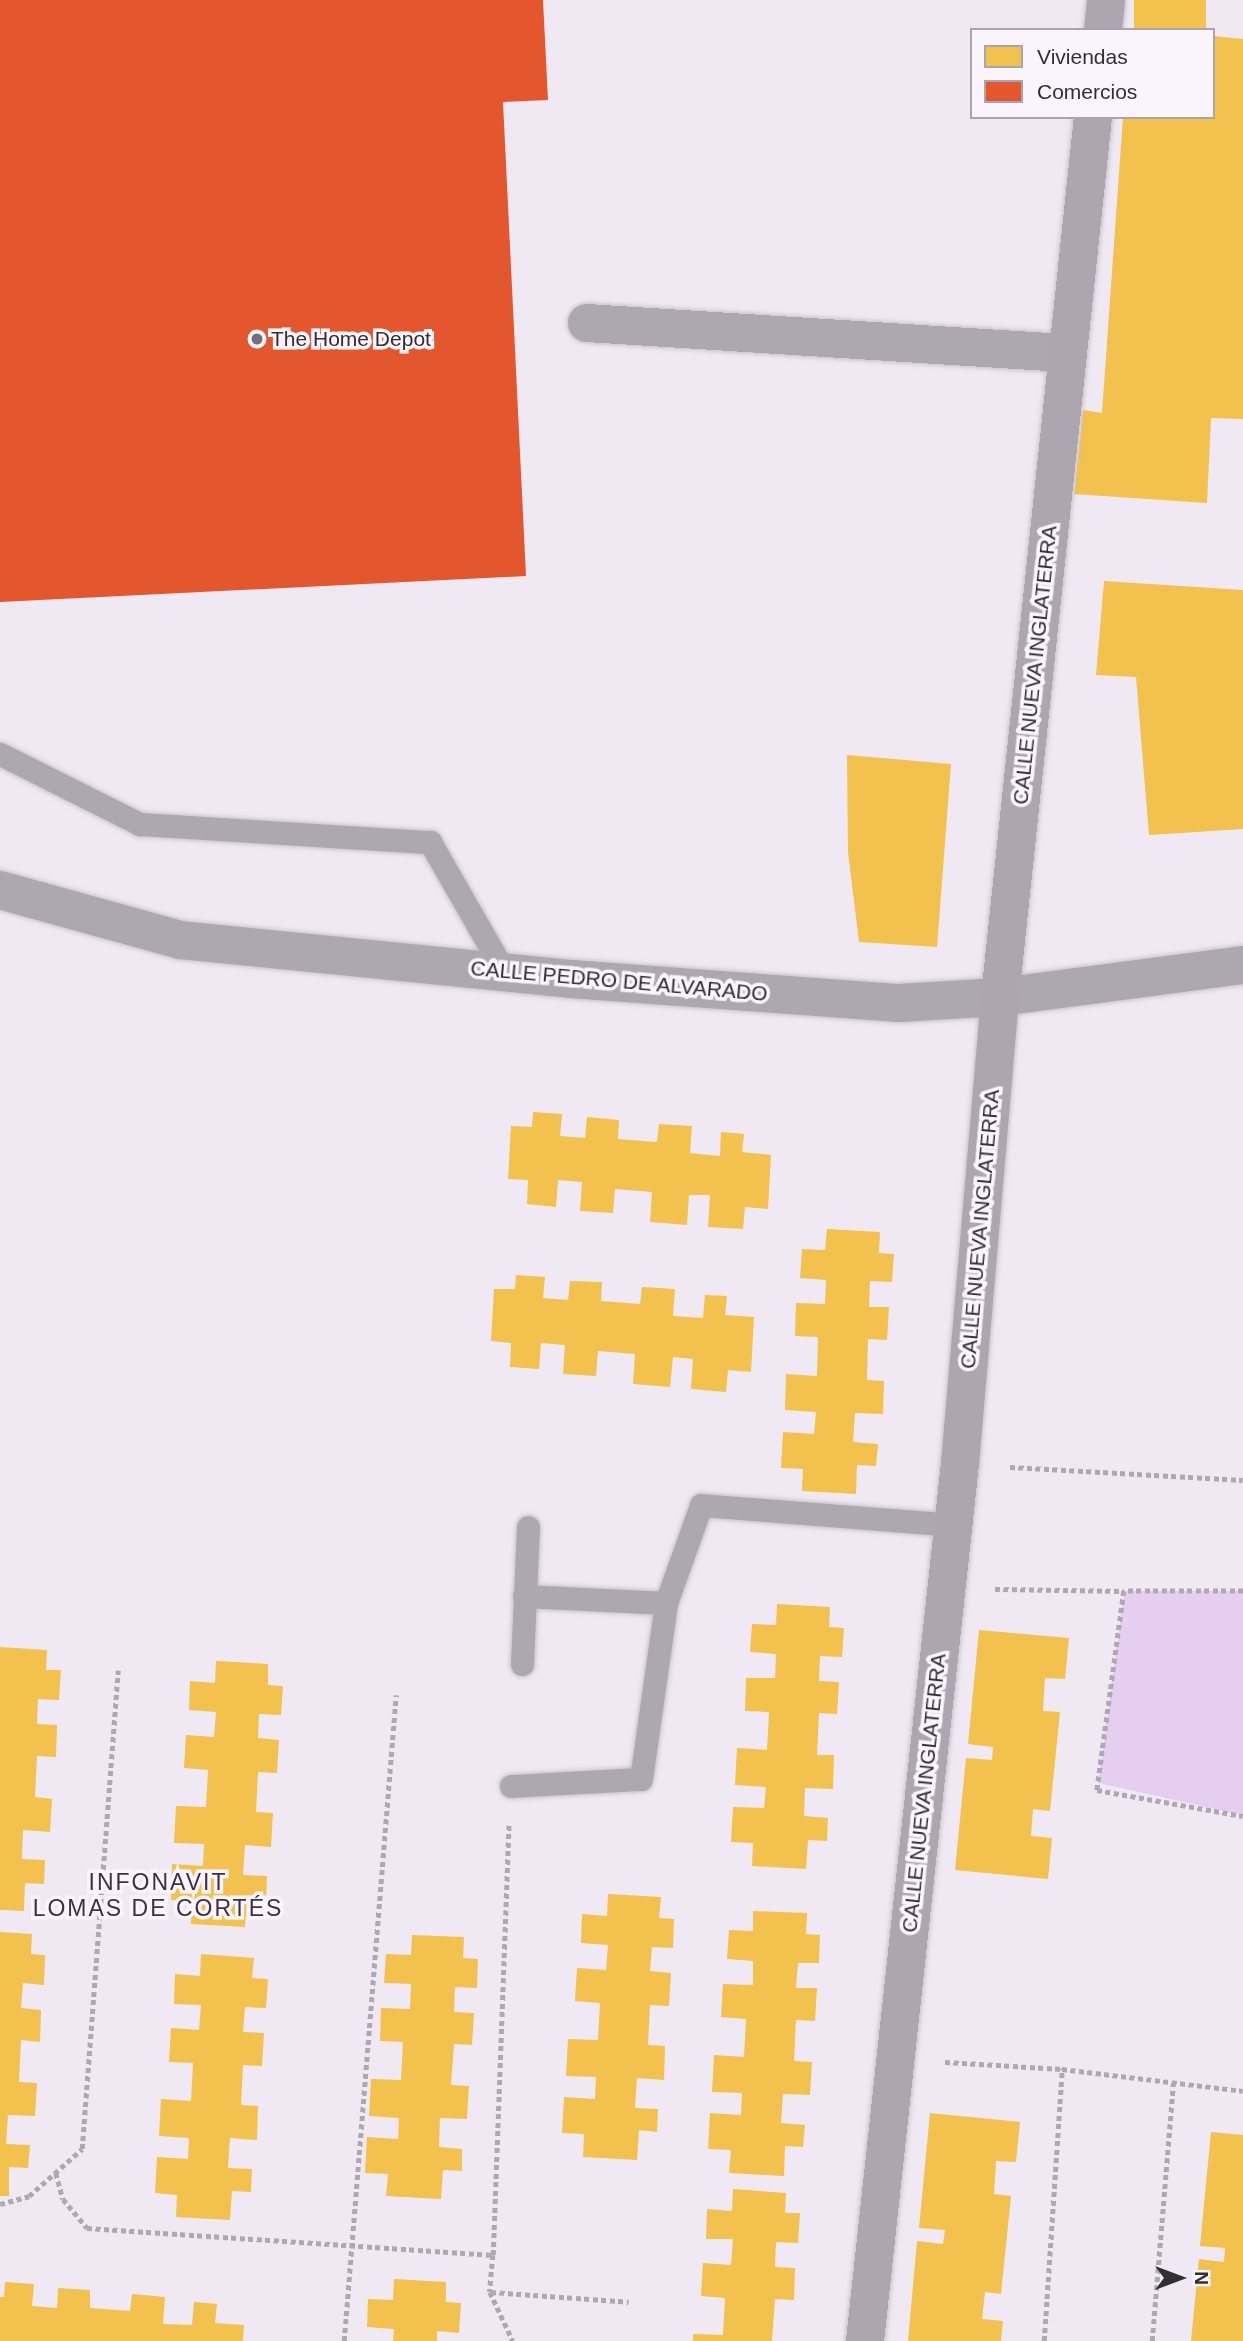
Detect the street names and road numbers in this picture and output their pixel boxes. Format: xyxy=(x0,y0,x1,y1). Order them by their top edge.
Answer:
street label: CALLE NUEVA INGLATERRA xyxy=(1008,524,1062,806)
street label: CALLE PEDRO DE ALVARADO xyxy=(469,955,769,1007)
street label: CALLE NUEVA INGLATERRA xyxy=(955,1088,1005,1370)
street label: CALLE NUEVA INGLATERRA xyxy=(897,1652,951,1934)

